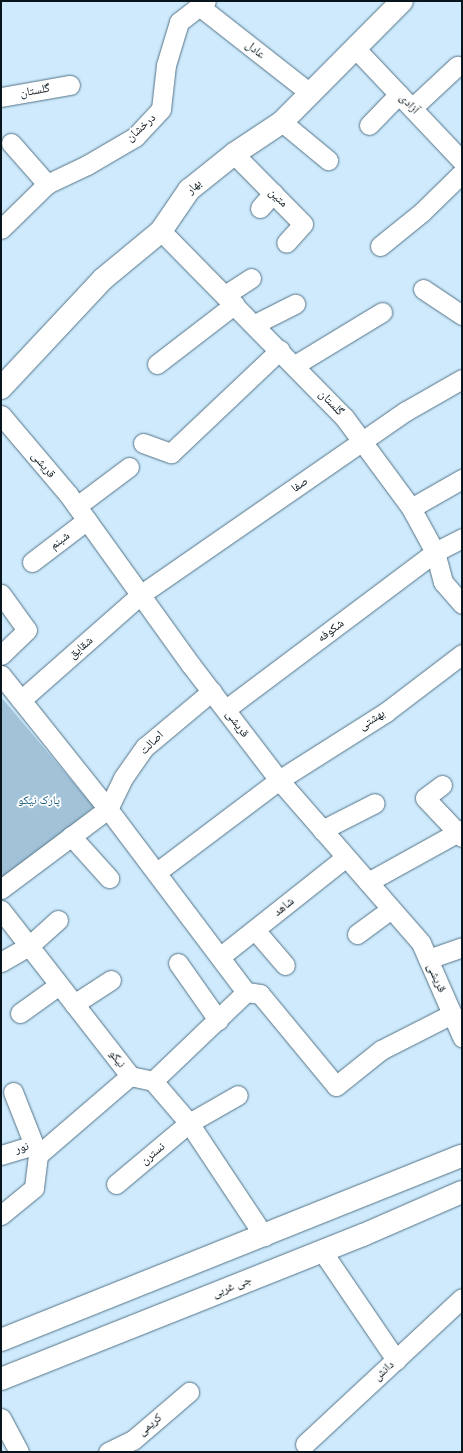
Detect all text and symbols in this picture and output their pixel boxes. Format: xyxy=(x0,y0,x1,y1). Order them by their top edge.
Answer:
street label: عادل xyxy=(242,38,268,62)
street label: گلستان xyxy=(19,81,51,101)
street label: آزادی xyxy=(396,91,422,117)
street label: درخشان xyxy=(123,111,159,145)
street label: بهار xyxy=(183,176,205,198)
street label: متین xyxy=(265,185,291,211)
street label: گلستان xyxy=(315,387,347,419)
street label: قریشی xyxy=(28,449,58,481)
street label: صفا xyxy=(289,474,311,496)
street label: شبنم xyxy=(47,529,73,553)
street label: شکوفه xyxy=(315,616,347,646)
street label: شقایق xyxy=(66,634,96,662)
street label: بهشتی xyxy=(356,706,388,734)
street label: قریشی xyxy=(222,708,252,740)
street label: اصالت xyxy=(137,728,167,758)
park label: پارک نیکو xyxy=(18,794,60,808)
street label: شاهد xyxy=(271,894,297,920)
street label: قریشی xyxy=(423,961,449,995)
street label: نیکو xyxy=(106,1047,128,1071)
street label: نور xyxy=(14,1139,30,1157)
street label: نسترن xyxy=(138,1140,168,1168)
street label: جی غربی xyxy=(210,1273,254,1301)
street label: دانش xyxy=(371,1358,397,1384)
street label: کریمی xyxy=(135,1411,165,1439)

